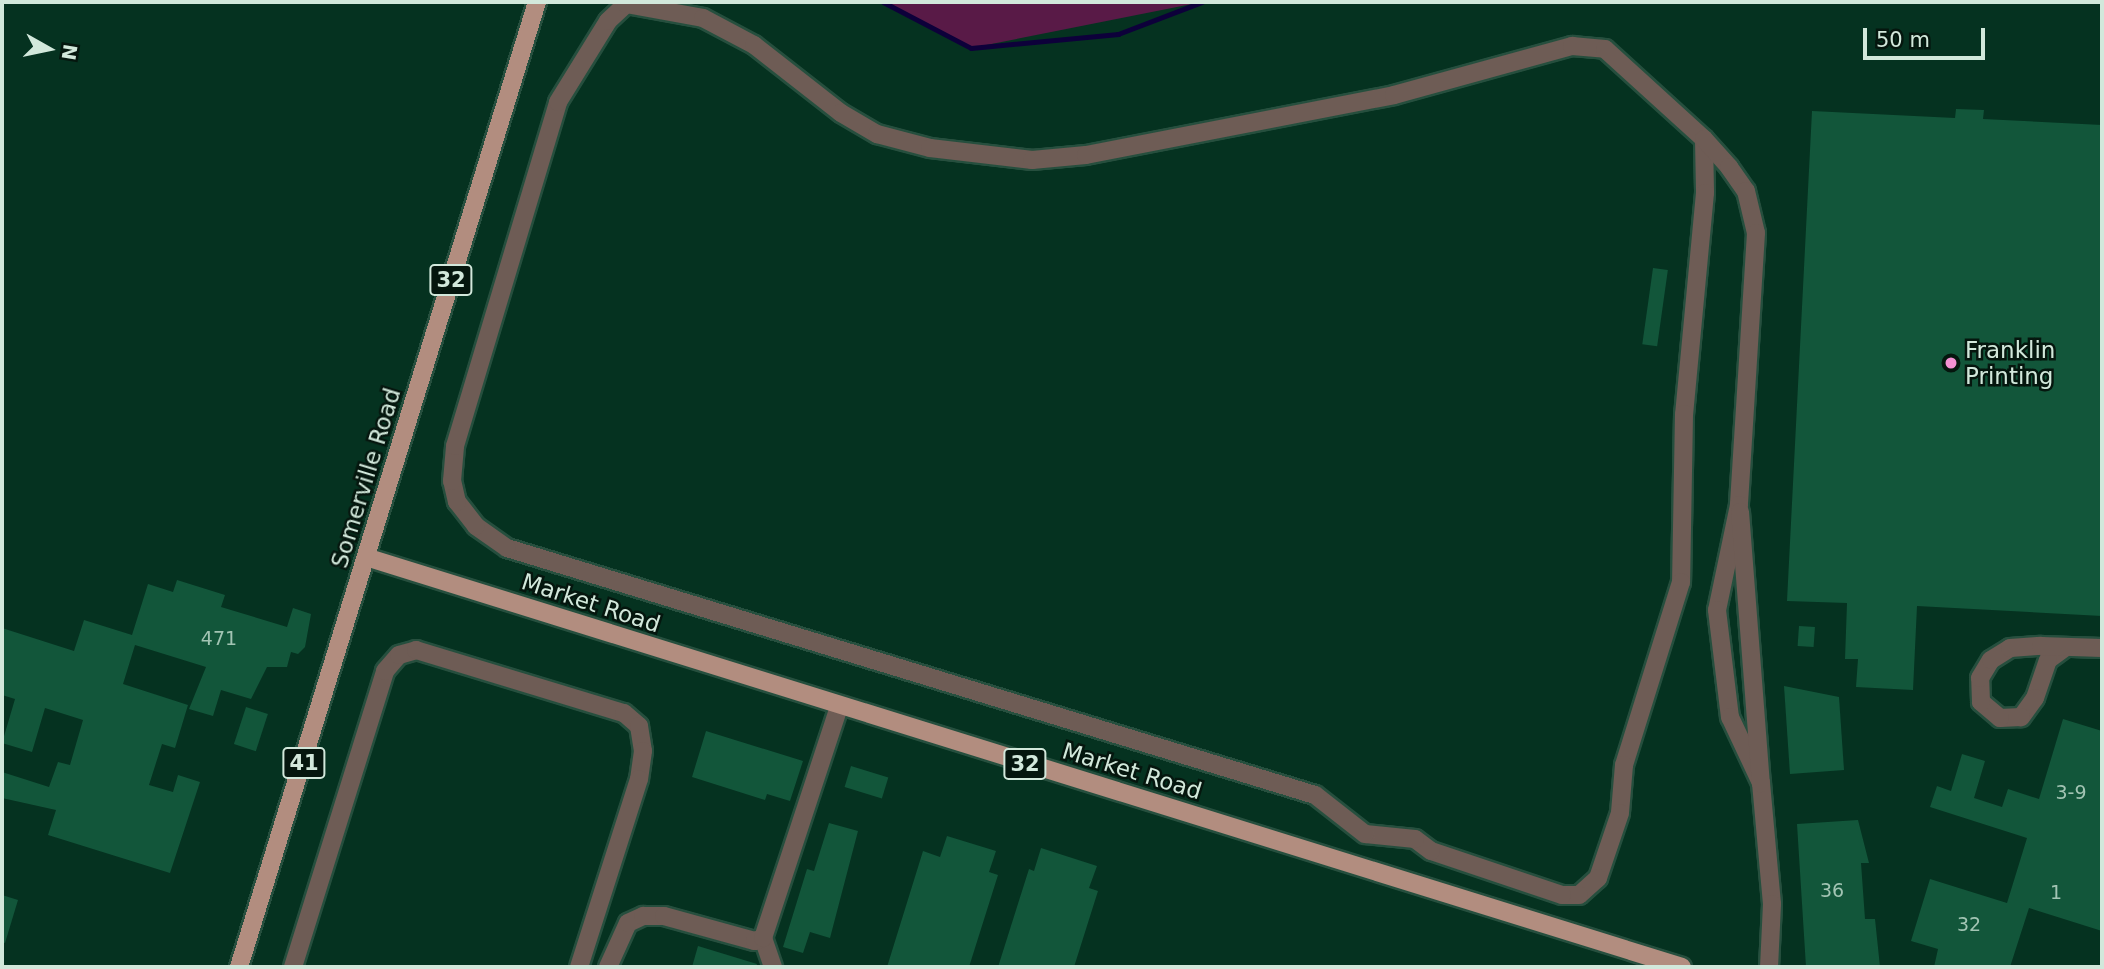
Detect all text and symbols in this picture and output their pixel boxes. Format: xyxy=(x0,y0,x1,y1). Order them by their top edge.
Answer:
north arrow xyxy=(14,14,84,84)
scale bar xyxy=(1866,14,1988,58)
text: 50 m xyxy=(1876,28,1930,52)
text: N xyxy=(58,43,82,62)
road number: 32 xyxy=(428,262,474,298)
place label: Franklin Printing xyxy=(1965,336,2055,390)
marker: Franklin Printing xyxy=(1943,355,1959,371)
street label: Somerville Road xyxy=(326,385,406,571)
street label: Market Road xyxy=(518,568,664,638)
house number: 471 xyxy=(201,628,237,650)
street label: Market Road xyxy=(1059,737,1205,805)
road number: 41 xyxy=(281,746,327,780)
road number: 32 xyxy=(1002,746,1048,782)
house number: 3-9 xyxy=(2055,782,2087,804)
house number: 36 xyxy=(1820,880,1844,902)
house number: 1 xyxy=(2050,882,2062,904)
house number: 32 xyxy=(1957,914,1981,936)

